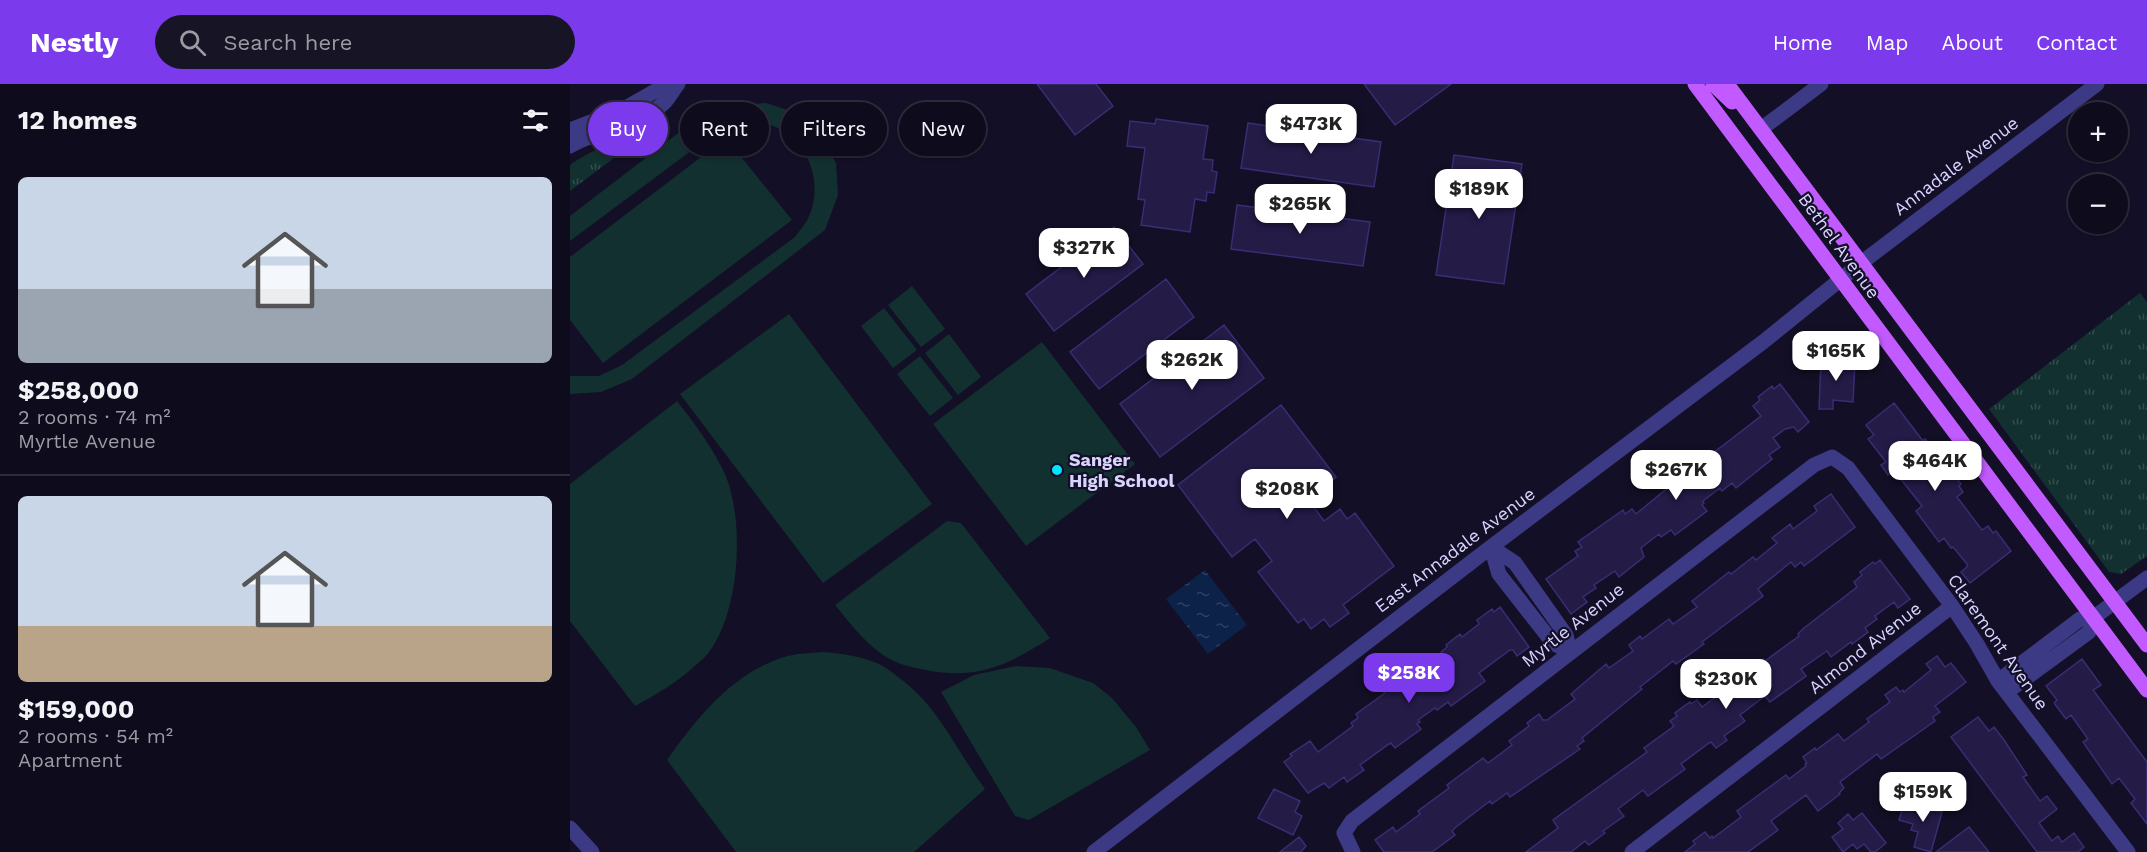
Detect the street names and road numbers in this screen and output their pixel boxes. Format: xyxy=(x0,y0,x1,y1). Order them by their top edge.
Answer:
street label: Annadale Avenue xyxy=(1889,112,2022,219)
street label: Bethel Avenue xyxy=(1794,189,1885,302)
street label: East Annadale Avenue xyxy=(1371,483,1539,617)
street label: Claremont Avenue xyxy=(1944,570,2053,714)
street label: Myrtle Avenue xyxy=(1517,578,1628,671)
street label: Almond Avenue xyxy=(1804,597,1925,698)

